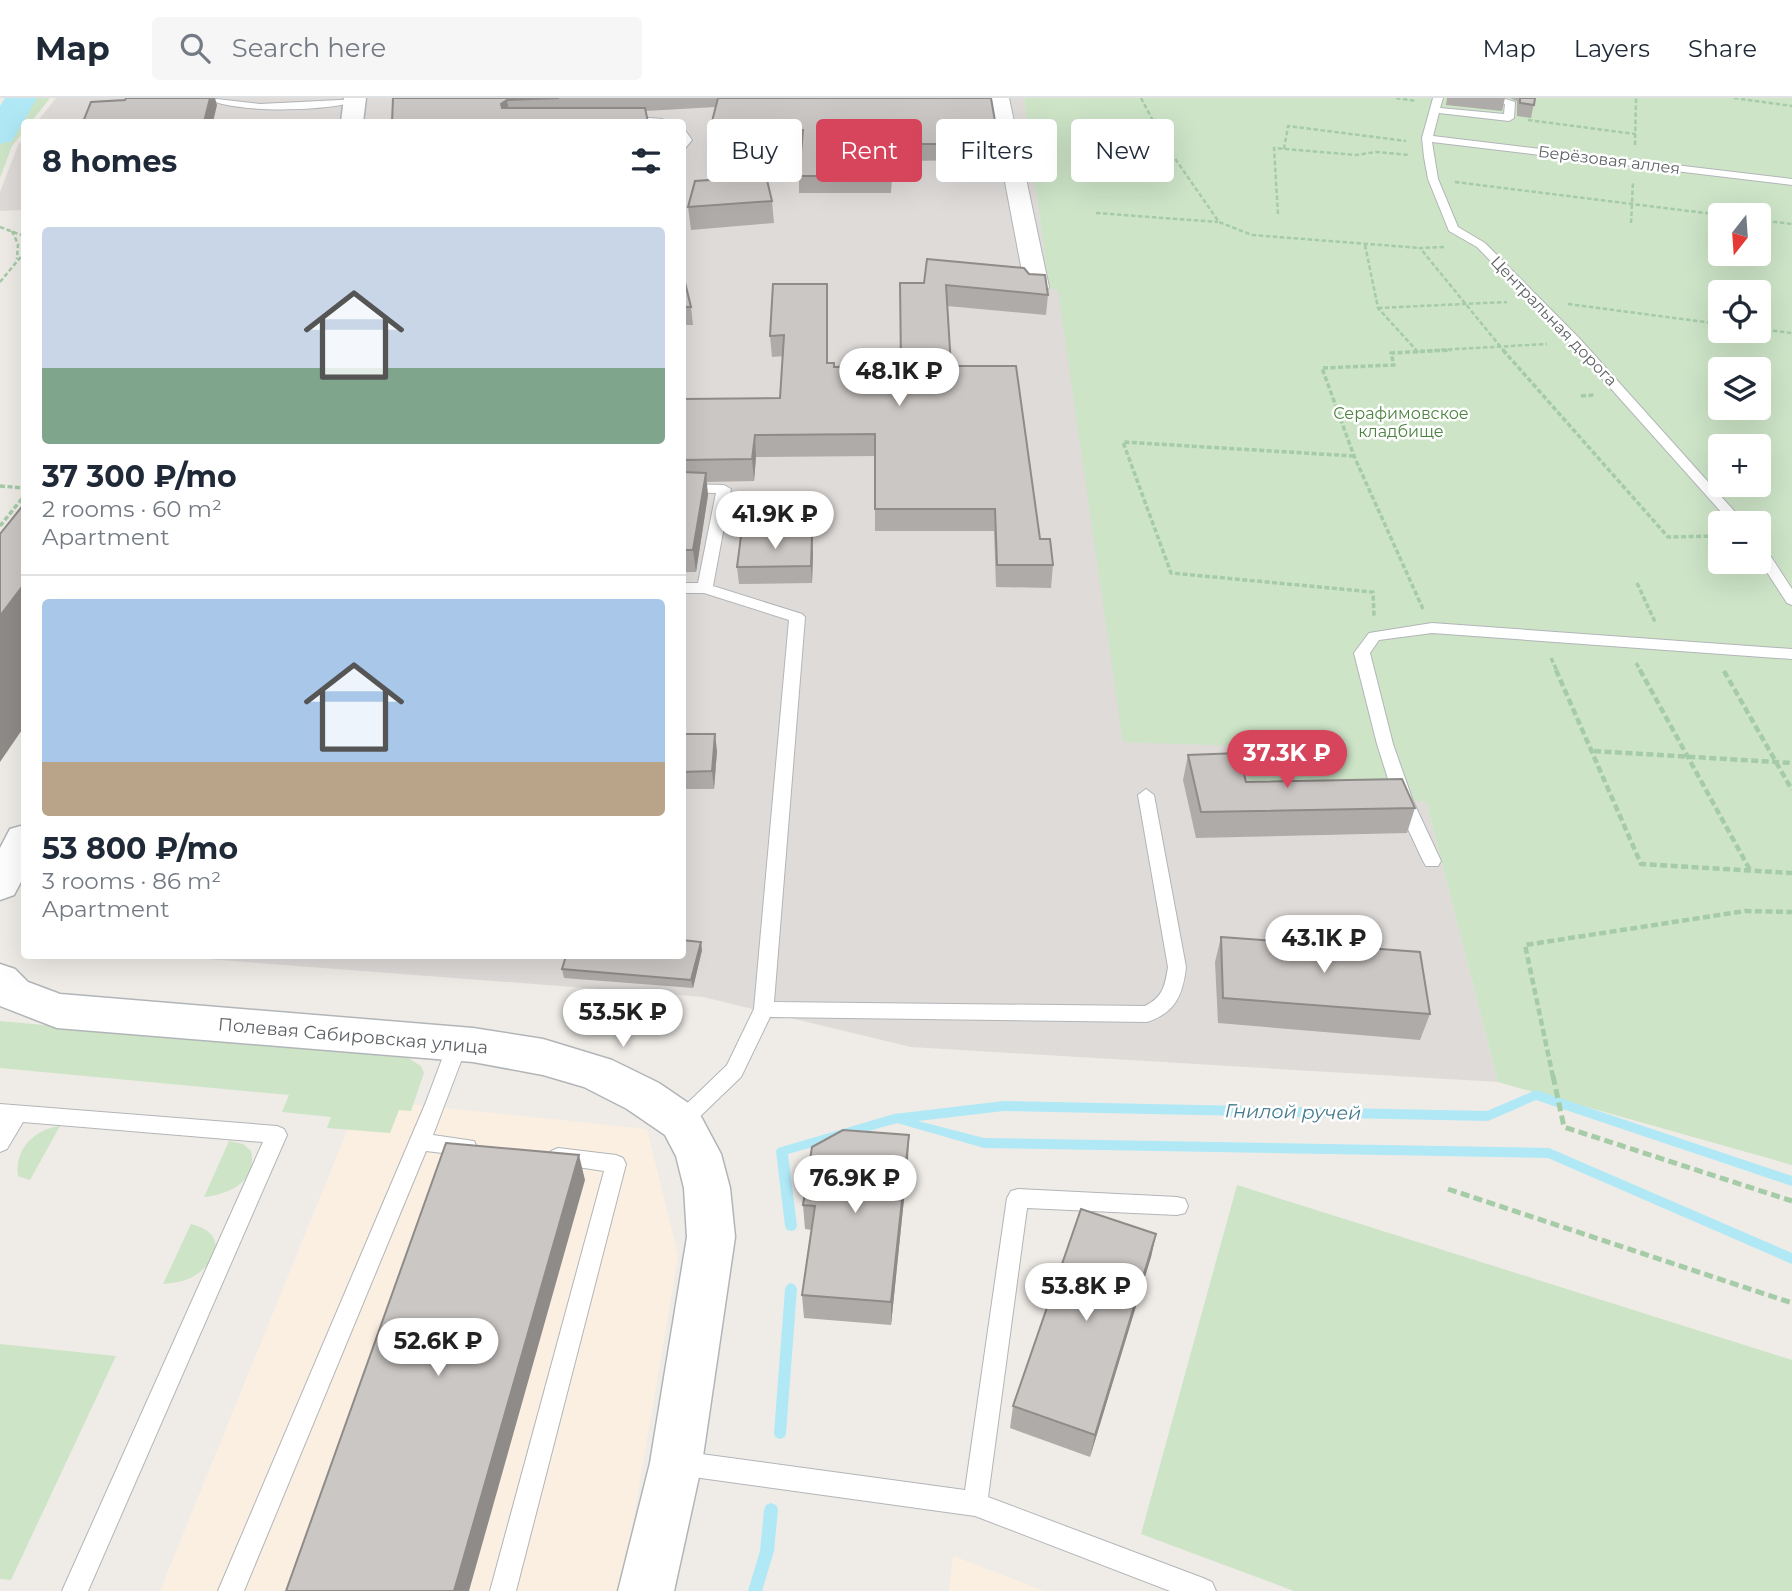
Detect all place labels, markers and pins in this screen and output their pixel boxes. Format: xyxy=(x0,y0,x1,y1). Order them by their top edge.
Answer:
pin: 48.1K ₽ xyxy=(834,348,964,408)
pin: 41.9K ₽ xyxy=(710,491,840,551)
pin: 37.3K ₽ xyxy=(1222,730,1352,790)
pin: 43.1K ₽ xyxy=(1259,916,1389,975)
pin: 53.5K ₽ xyxy=(558,990,688,1049)
pin: 76.9K ₽ xyxy=(790,1156,920,1215)
pin: 53.8K ₽ xyxy=(1021,1264,1151,1323)
pin: 52.6K ₽ xyxy=(373,1318,503,1378)

